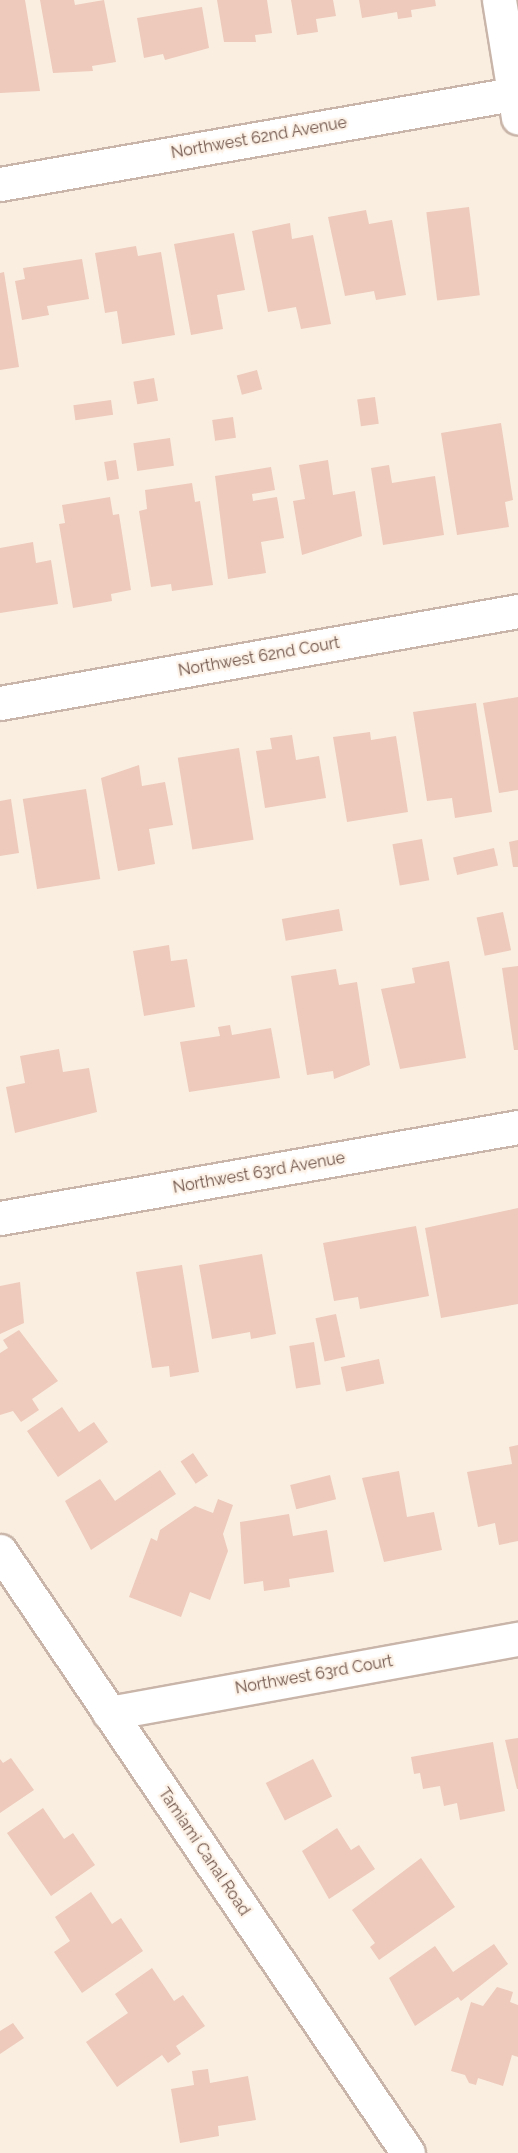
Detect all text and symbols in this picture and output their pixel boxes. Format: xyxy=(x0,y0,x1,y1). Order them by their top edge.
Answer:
street label: Northwest 62nd Avenue xyxy=(169,113,349,163)
street label: Northwest 62nd Court xyxy=(177,633,341,681)
street label: Northwest 63rd Avenue xyxy=(171,1148,347,1198)
street label: Northwest 63rd Court xyxy=(234,1652,394,1698)
street label: Tamiami Canal Road xyxy=(154,1784,254,1920)

